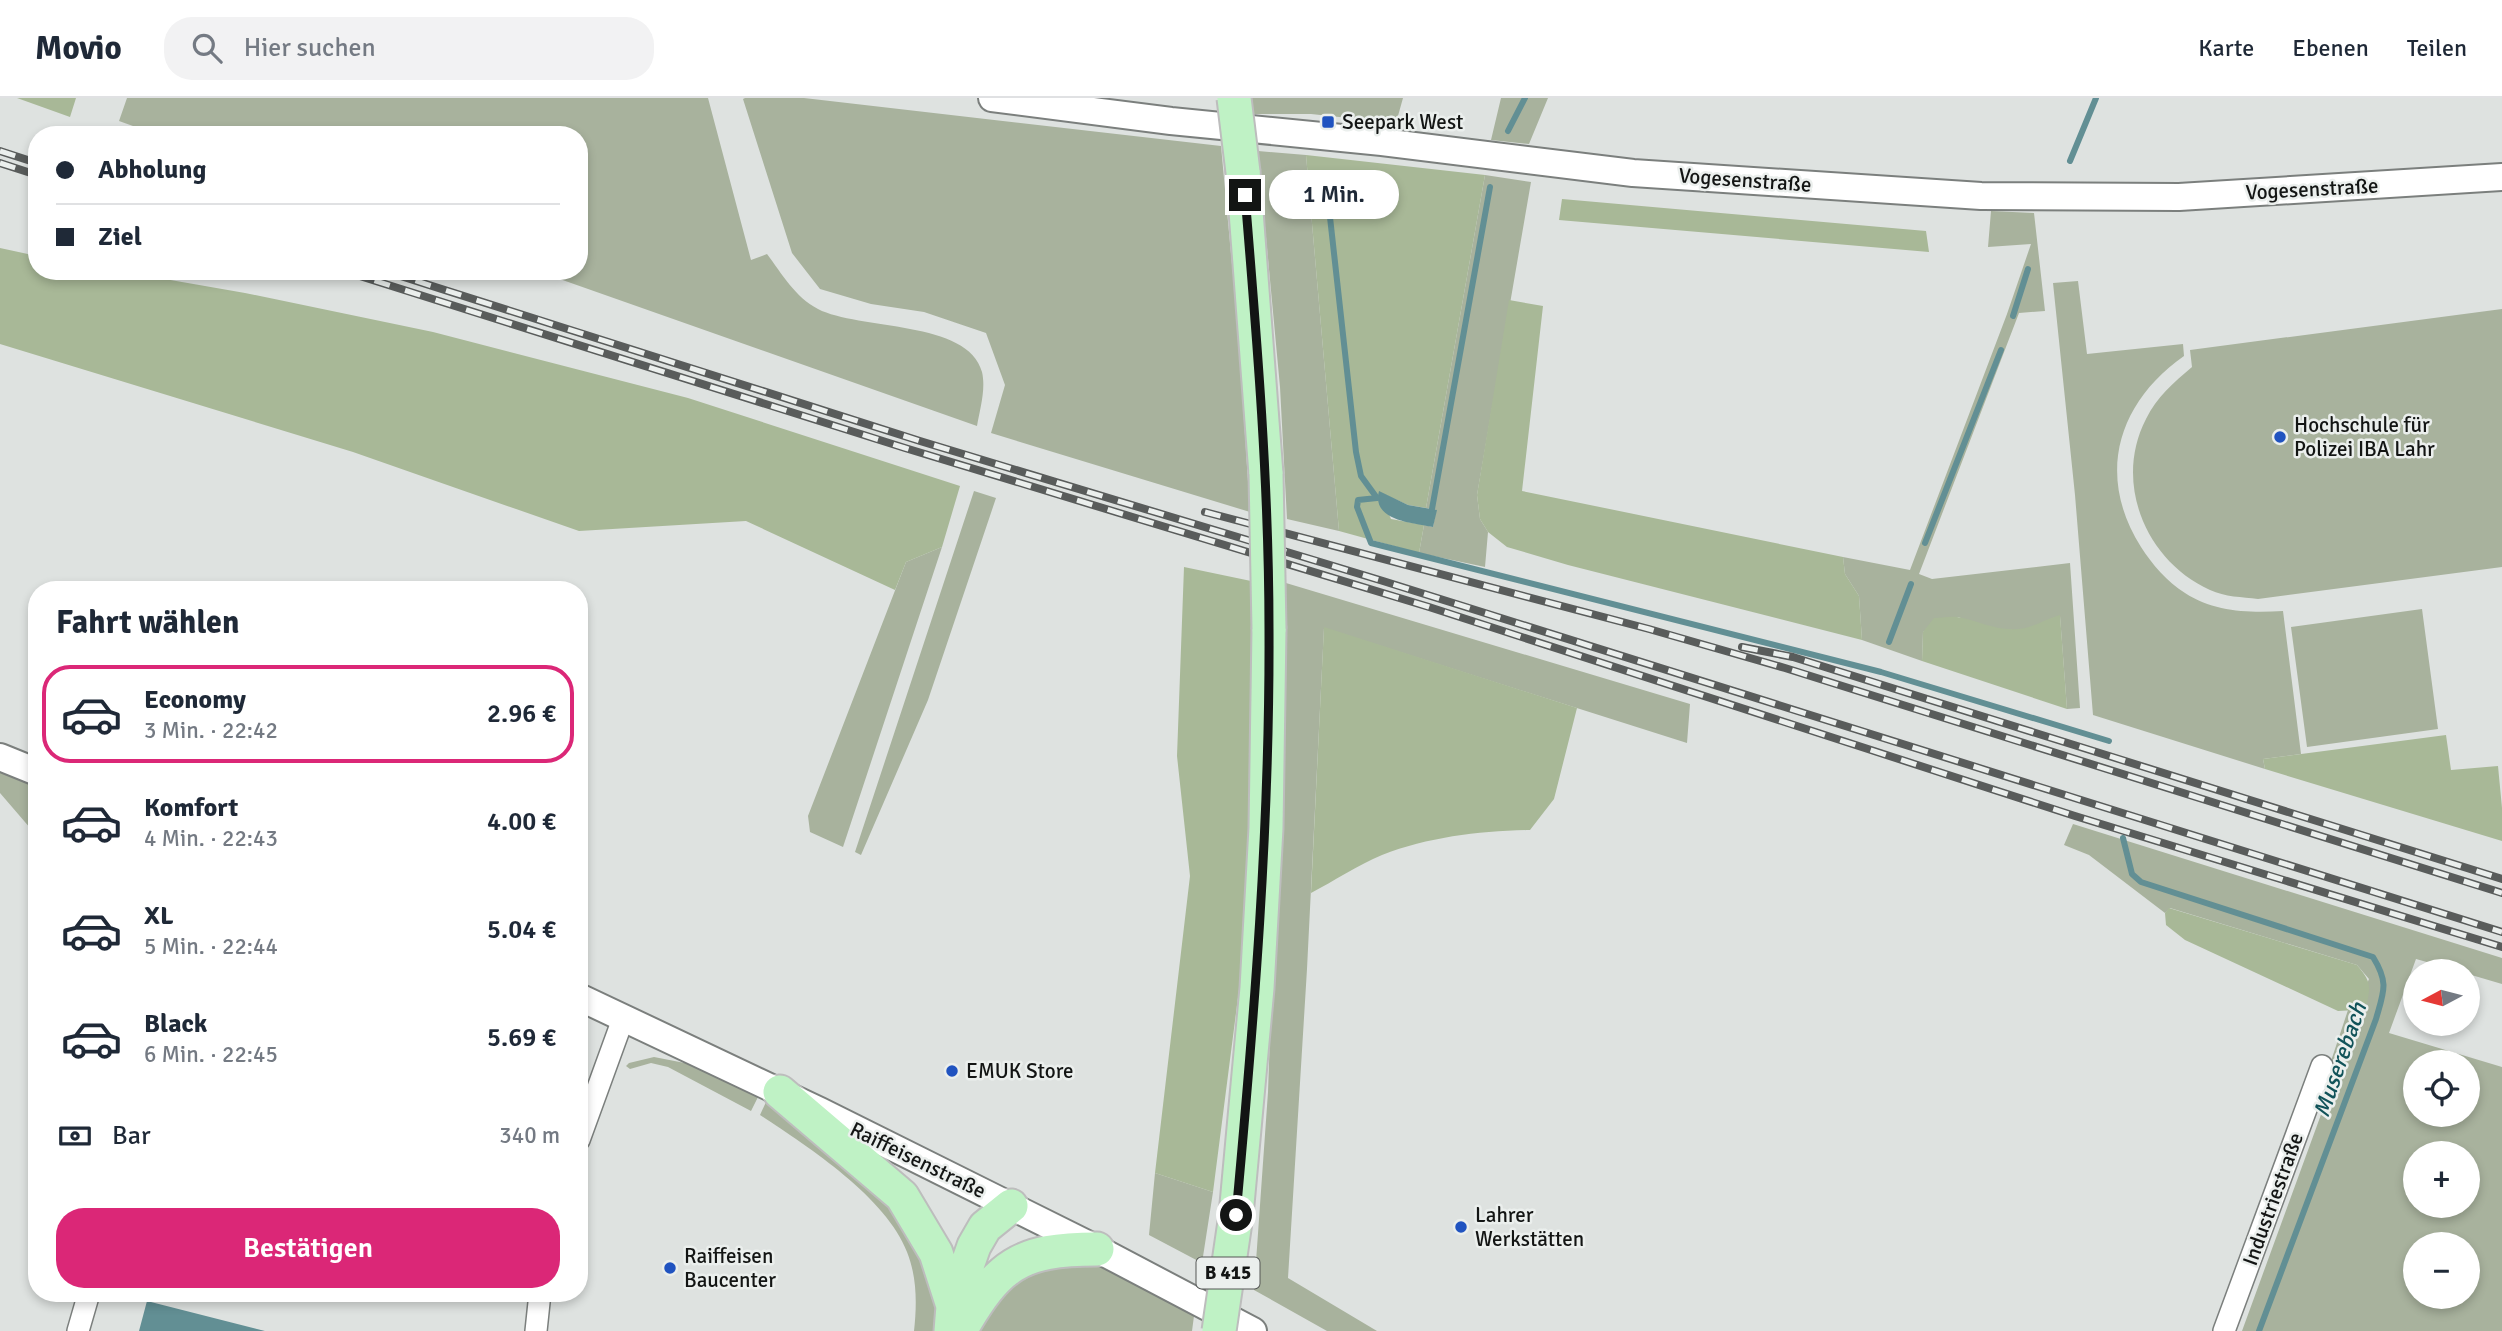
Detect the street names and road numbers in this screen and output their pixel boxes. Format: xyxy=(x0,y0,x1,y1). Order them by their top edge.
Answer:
street label: Vogesenstraße xyxy=(1678,162,1812,198)
street label: Vogesenstraße xyxy=(2245,173,2379,205)
street label: Raiffeisenstraße xyxy=(846,1116,990,1204)
street label: Industriestraße xyxy=(2237,1129,2309,1269)
road number: B 415 xyxy=(1196,1258,1260,1288)

